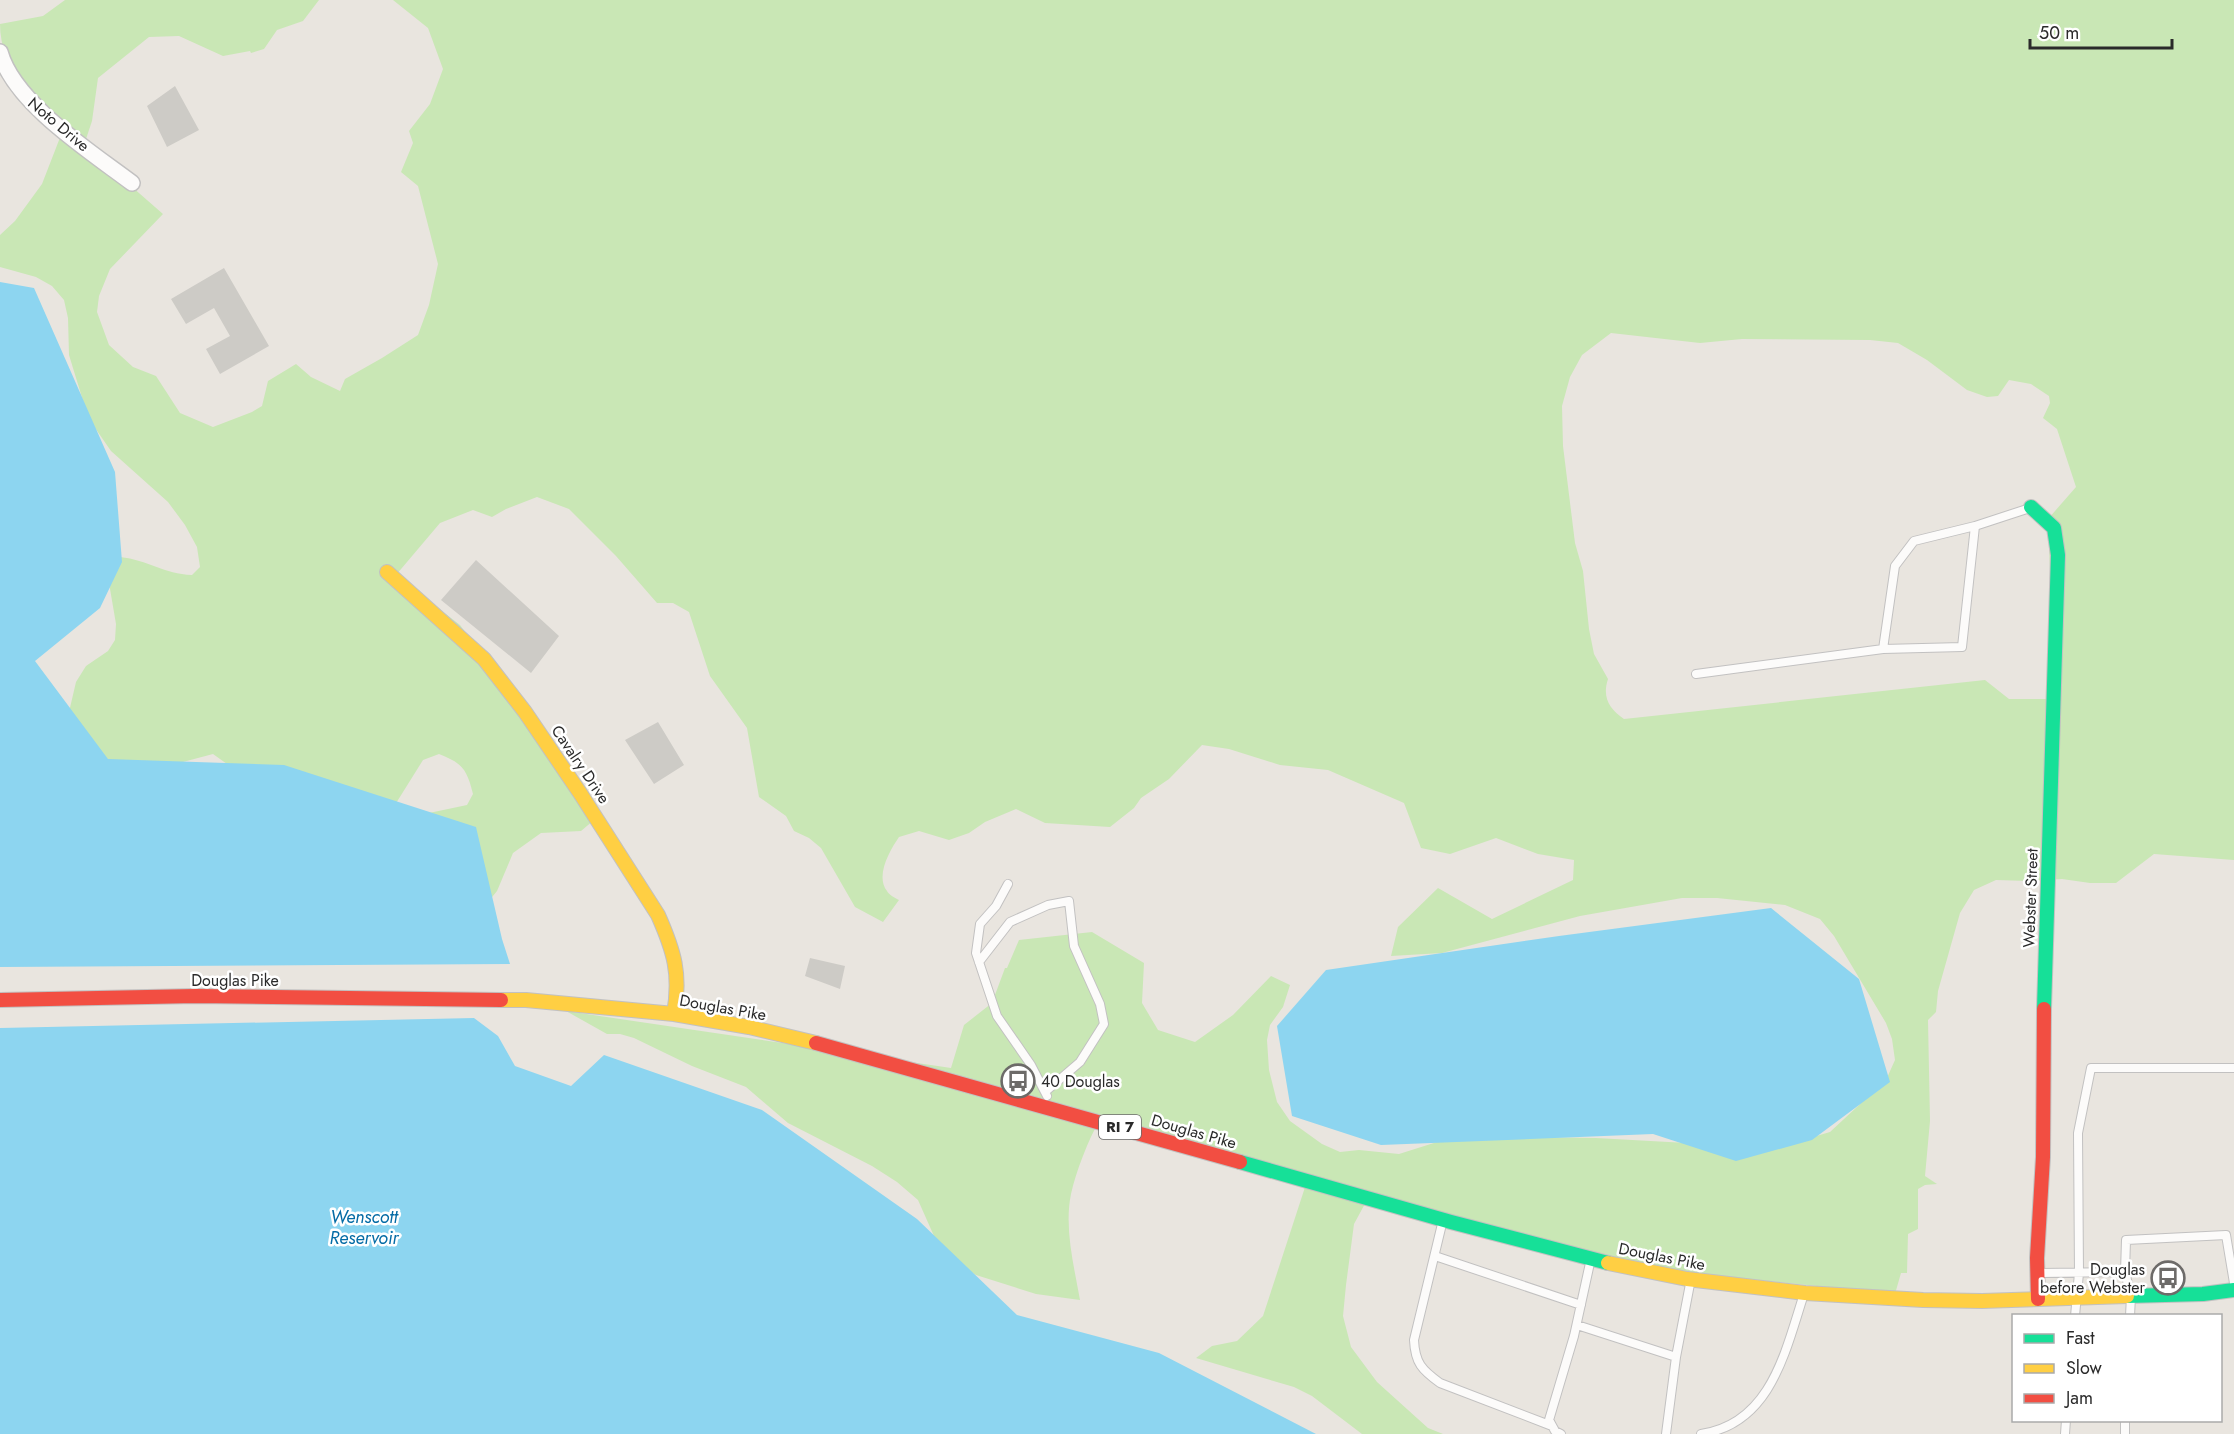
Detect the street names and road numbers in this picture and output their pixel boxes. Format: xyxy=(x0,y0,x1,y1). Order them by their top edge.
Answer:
street label: Noto Drive xyxy=(23,92,94,157)
street label: Cavalry Drive xyxy=(546,720,615,808)
street label: Webster Street xyxy=(2017,848,2044,948)
street label: Douglas Pike xyxy=(191,969,279,992)
street label: Douglas Pike xyxy=(678,989,768,1026)
street label: Douglas Pike xyxy=(1149,1108,1239,1155)
road number: RI 7 xyxy=(1099,1115,1141,1139)
street label: Douglas Pike xyxy=(1617,1237,1707,1276)

